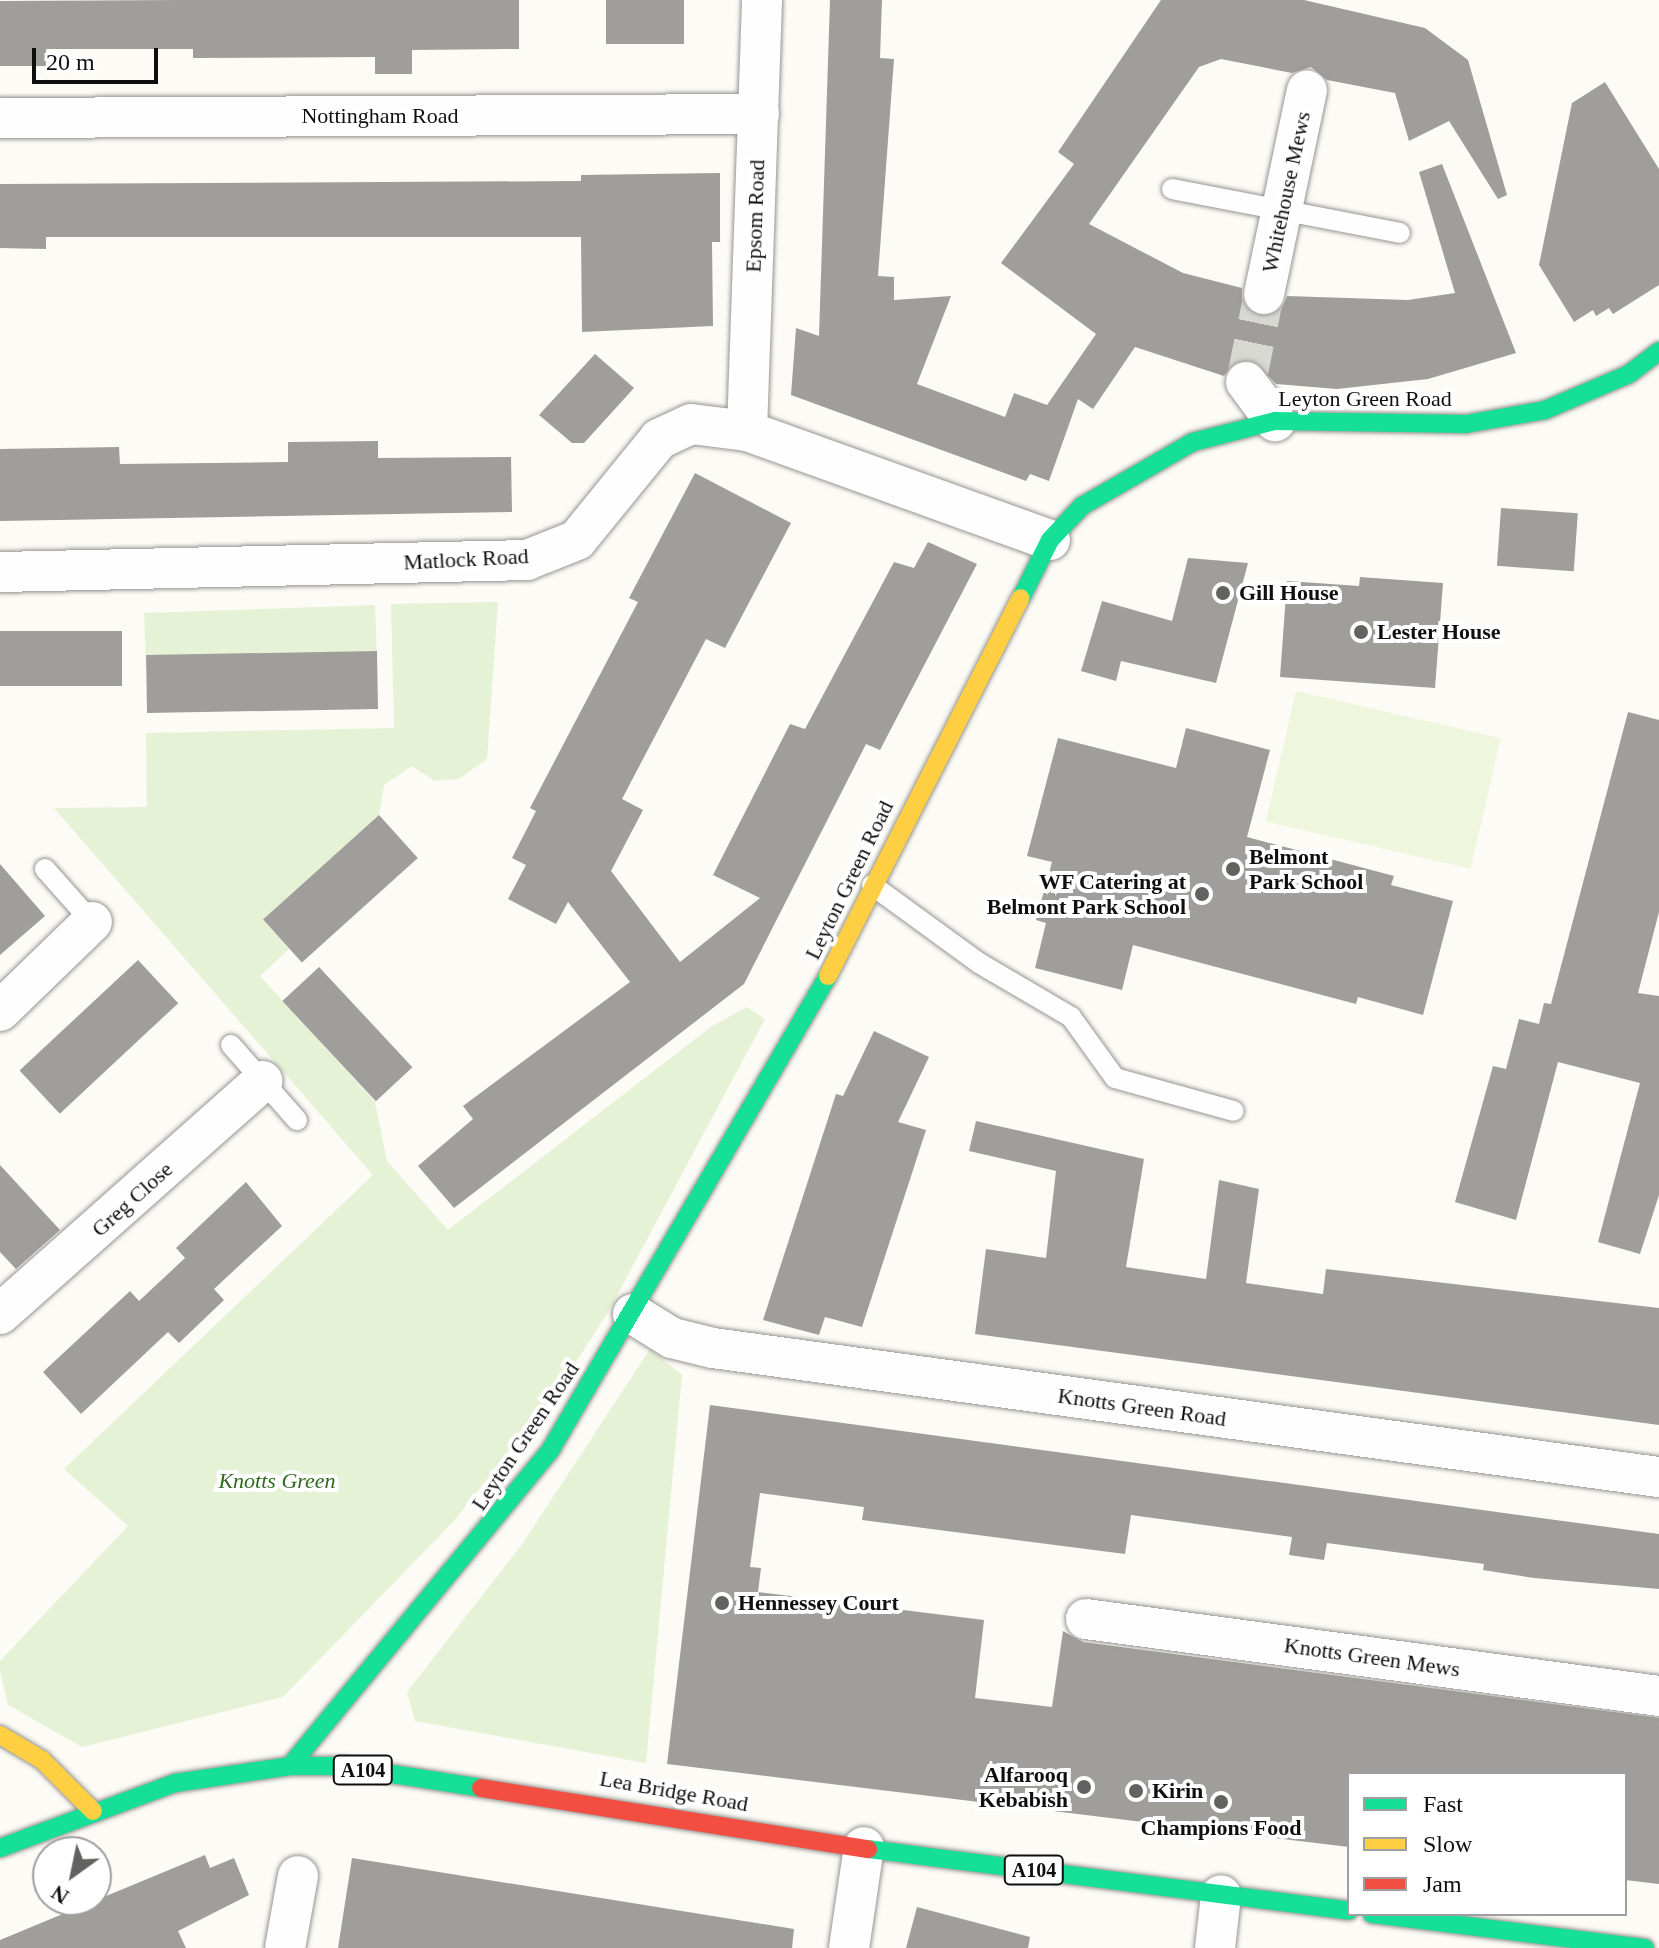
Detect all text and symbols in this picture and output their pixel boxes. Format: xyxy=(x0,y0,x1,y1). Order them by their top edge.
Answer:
scale bar xyxy=(36,32,162,82)
text: 20 m xyxy=(46,49,95,75)
street label: Nottingham Road xyxy=(301,103,459,129)
street label: Whitehouse Mews xyxy=(1256,109,1316,275)
street label: Epsom Road xyxy=(740,159,770,273)
street label: Leyton Green Road xyxy=(1278,386,1452,412)
street label: Matlock Road xyxy=(403,543,529,575)
place label: Gill House xyxy=(1239,580,1339,606)
marker: Gill House xyxy=(1214,584,1232,602)
place label: Lester House xyxy=(1377,619,1501,645)
marker: Lester House xyxy=(1352,623,1370,641)
street label: Leyton Green Road xyxy=(799,796,899,964)
place label: Belmont Park School xyxy=(1249,843,1363,894)
marker: Belmont Park School xyxy=(1224,860,1242,878)
place label: WF Catering at Belmont Park School xyxy=(987,868,1186,920)
marker: WF Catering at Belmont Park School xyxy=(1193,885,1211,903)
street label: Greg Close xyxy=(86,1156,178,1242)
street label: Leyton Green Road xyxy=(466,1357,584,1515)
street label: Knotts Green Road xyxy=(1056,1382,1228,1432)
park label: Knotts Green xyxy=(218,1468,336,1494)
place label: Hennessey Court xyxy=(738,1590,899,1616)
marker: Hennessey Court xyxy=(713,1594,731,1612)
street label: Knotts Green Mews xyxy=(1282,1632,1462,1682)
road number: A104 xyxy=(331,1754,395,1786)
place label: Alfarooq Kebabish xyxy=(979,1761,1068,1812)
street label: Lea Bridge Road xyxy=(598,1765,750,1817)
legend xyxy=(1347,1772,1627,1916)
marker: Alfarooq Kebabish xyxy=(1075,1778,1093,1796)
place label: Kirin xyxy=(1152,1778,1203,1804)
marker: Kirin xyxy=(1127,1782,1145,1800)
text: Fast xyxy=(1423,1791,1463,1817)
marker: Champions Food xyxy=(1212,1793,1230,1811)
place label: Champions Food xyxy=(1141,1815,1301,1841)
text: Slow xyxy=(1423,1831,1472,1857)
north arrow xyxy=(32,1836,112,1916)
road number: A104 xyxy=(1002,1854,1066,1886)
text: Jam xyxy=(1423,1871,1462,1897)
text: N xyxy=(46,1880,73,1910)

